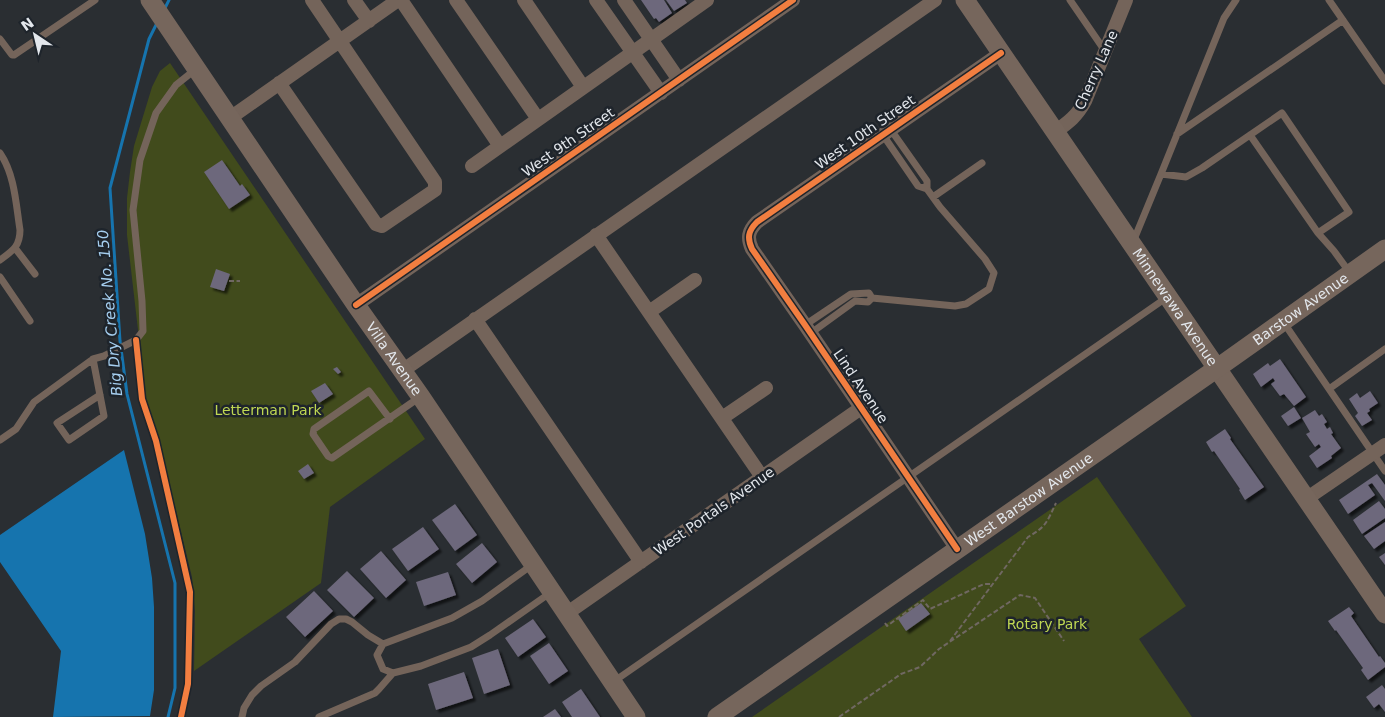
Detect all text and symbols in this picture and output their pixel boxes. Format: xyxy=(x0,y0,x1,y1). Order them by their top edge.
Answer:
north arrow xyxy=(10,10,60,60)
text: N xyxy=(18,14,37,34)
street label: Cherry Lane xyxy=(1071,28,1121,112)
street label: West 10th Street xyxy=(812,91,918,172)
street label: West 9th Street xyxy=(519,104,618,180)
water label: Big Dry Creek No. 150 xyxy=(94,229,126,397)
street label: Minnewawa Avenue xyxy=(1129,245,1221,369)
street label: Barstow Avenue xyxy=(1250,270,1351,348)
street label: Villa Avenue xyxy=(363,319,425,399)
street label: Lind Avenue xyxy=(830,346,892,426)
park label: Letterman Park xyxy=(214,402,322,418)
street label: West Barstow Avenue xyxy=(962,450,1096,550)
street label: West Portals Avenue xyxy=(651,463,777,559)
park label: Rotary Park xyxy=(1007,616,1088,632)

